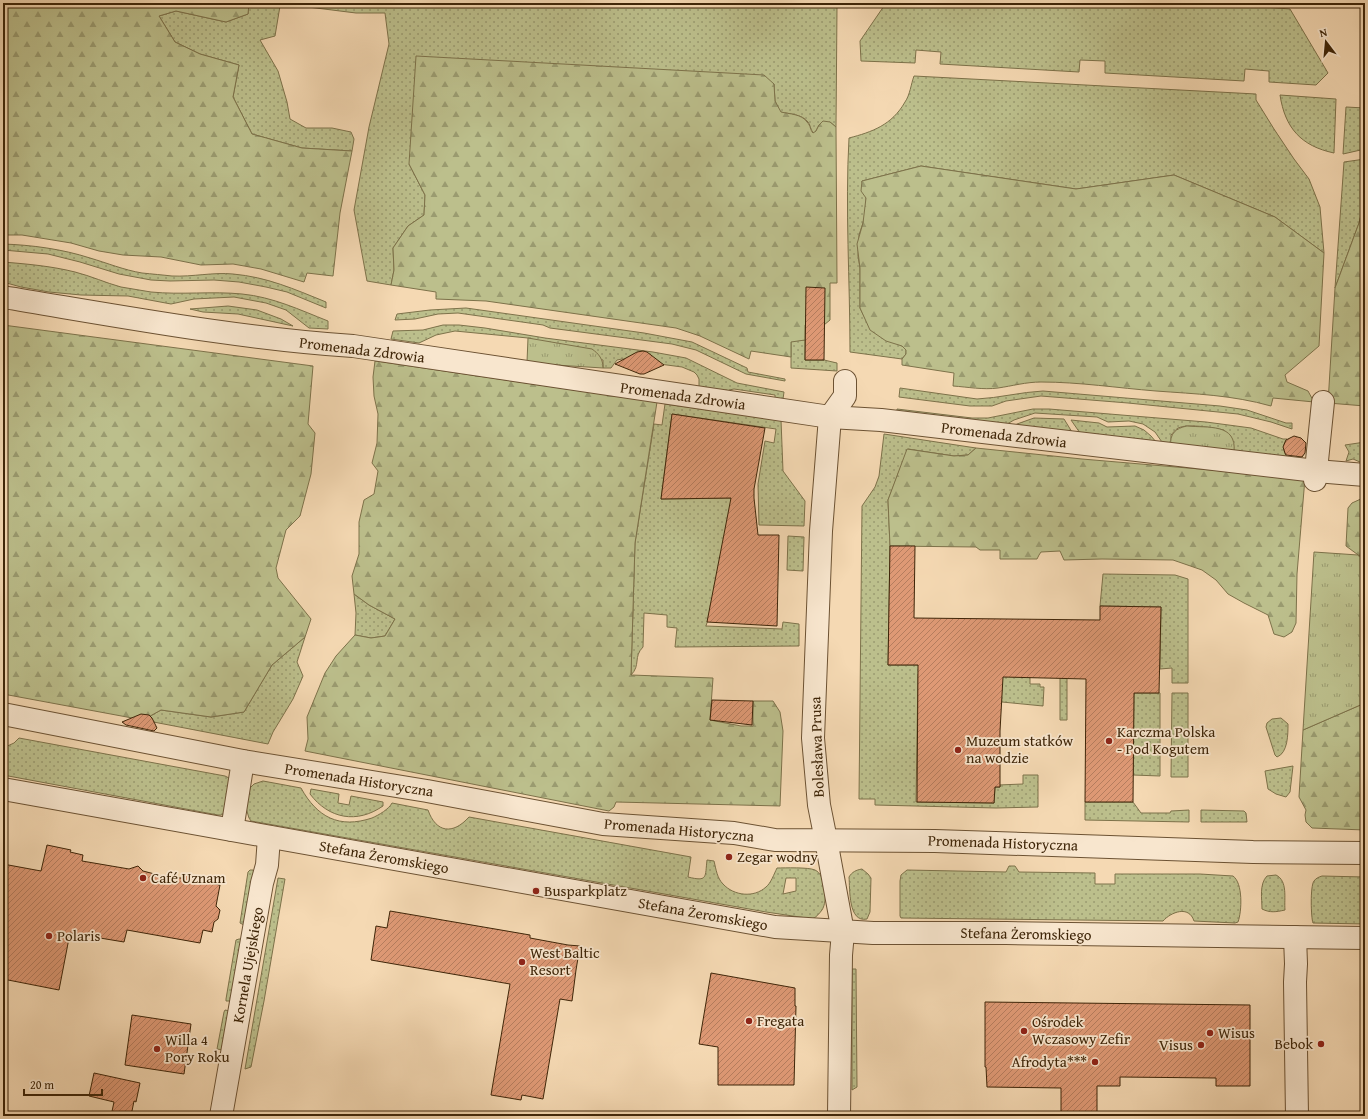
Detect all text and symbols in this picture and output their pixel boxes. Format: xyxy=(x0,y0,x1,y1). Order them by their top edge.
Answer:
north arrow xyxy=(1306,22,1346,62)
text: N xyxy=(1318,24,1330,41)
street label: Promenada Zdrowia xyxy=(298,331,426,368)
street label: Promenada Zdrowia xyxy=(619,376,747,415)
street label: Promenada Zdrowia xyxy=(940,416,1068,453)
street label: Bolesława Prusa xyxy=(804,696,829,798)
place label: Karczma Polska - Pod Kogutem xyxy=(1117,721,1215,759)
place label: Muzeum statków na wodzie xyxy=(966,730,1074,768)
marker: Karczma Polska - Pod Kogutem xyxy=(1104,736,1114,746)
marker: Muzeum statków na wodzie xyxy=(953,745,963,755)
street label: Promenada Historyczna xyxy=(283,757,435,802)
street label: Promenada Historyczna xyxy=(603,812,755,847)
street label: Promenada Historyczna xyxy=(928,829,1079,856)
street label: Stefana Żeromskiego xyxy=(318,835,451,878)
place label: Zegar wodny xyxy=(737,846,819,867)
marker: Zegar wodny xyxy=(724,852,734,862)
place label: Café Uznam xyxy=(151,867,226,888)
marker: Café Uznam xyxy=(138,873,148,883)
place label: Busparkplatz xyxy=(544,880,627,901)
marker: Busparkplatz xyxy=(531,886,541,896)
street label: Stefana Żeromskiego xyxy=(637,892,770,935)
street label: Kornela Ujejskiego xyxy=(227,905,268,1025)
street label: Stefana Żeromskiego xyxy=(960,922,1092,945)
place label: Polaris xyxy=(57,925,100,946)
marker: Polaris xyxy=(44,931,54,941)
place label: West Baltic Resort xyxy=(530,942,600,980)
marker: West Baltic Resort xyxy=(517,957,527,967)
place label: Fregata xyxy=(757,1010,804,1031)
place label: Ośrodek Wczasowy Zefir xyxy=(1032,1011,1130,1049)
marker: Fregata xyxy=(744,1016,754,1026)
place label: Wisus xyxy=(1218,1022,1255,1043)
marker: Ośrodek Wczasowy Zefir xyxy=(1019,1026,1029,1036)
marker: Wisus xyxy=(1205,1028,1215,1038)
place label: Willa 4 Pory Roku xyxy=(165,1029,231,1067)
place label: Bebok xyxy=(1274,1033,1313,1054)
place label: Visus xyxy=(1159,1034,1193,1055)
marker: Bebok xyxy=(1316,1039,1326,1049)
marker: Visus xyxy=(1196,1040,1206,1050)
marker: Willa 4 Pory Roku xyxy=(152,1044,162,1054)
place label: Afrodyta*** xyxy=(1012,1051,1087,1072)
marker: Afrodyta*** xyxy=(1090,1057,1100,1067)
scale bar xyxy=(24,1071,102,1097)
text: 20 m xyxy=(30,1076,54,1093)

